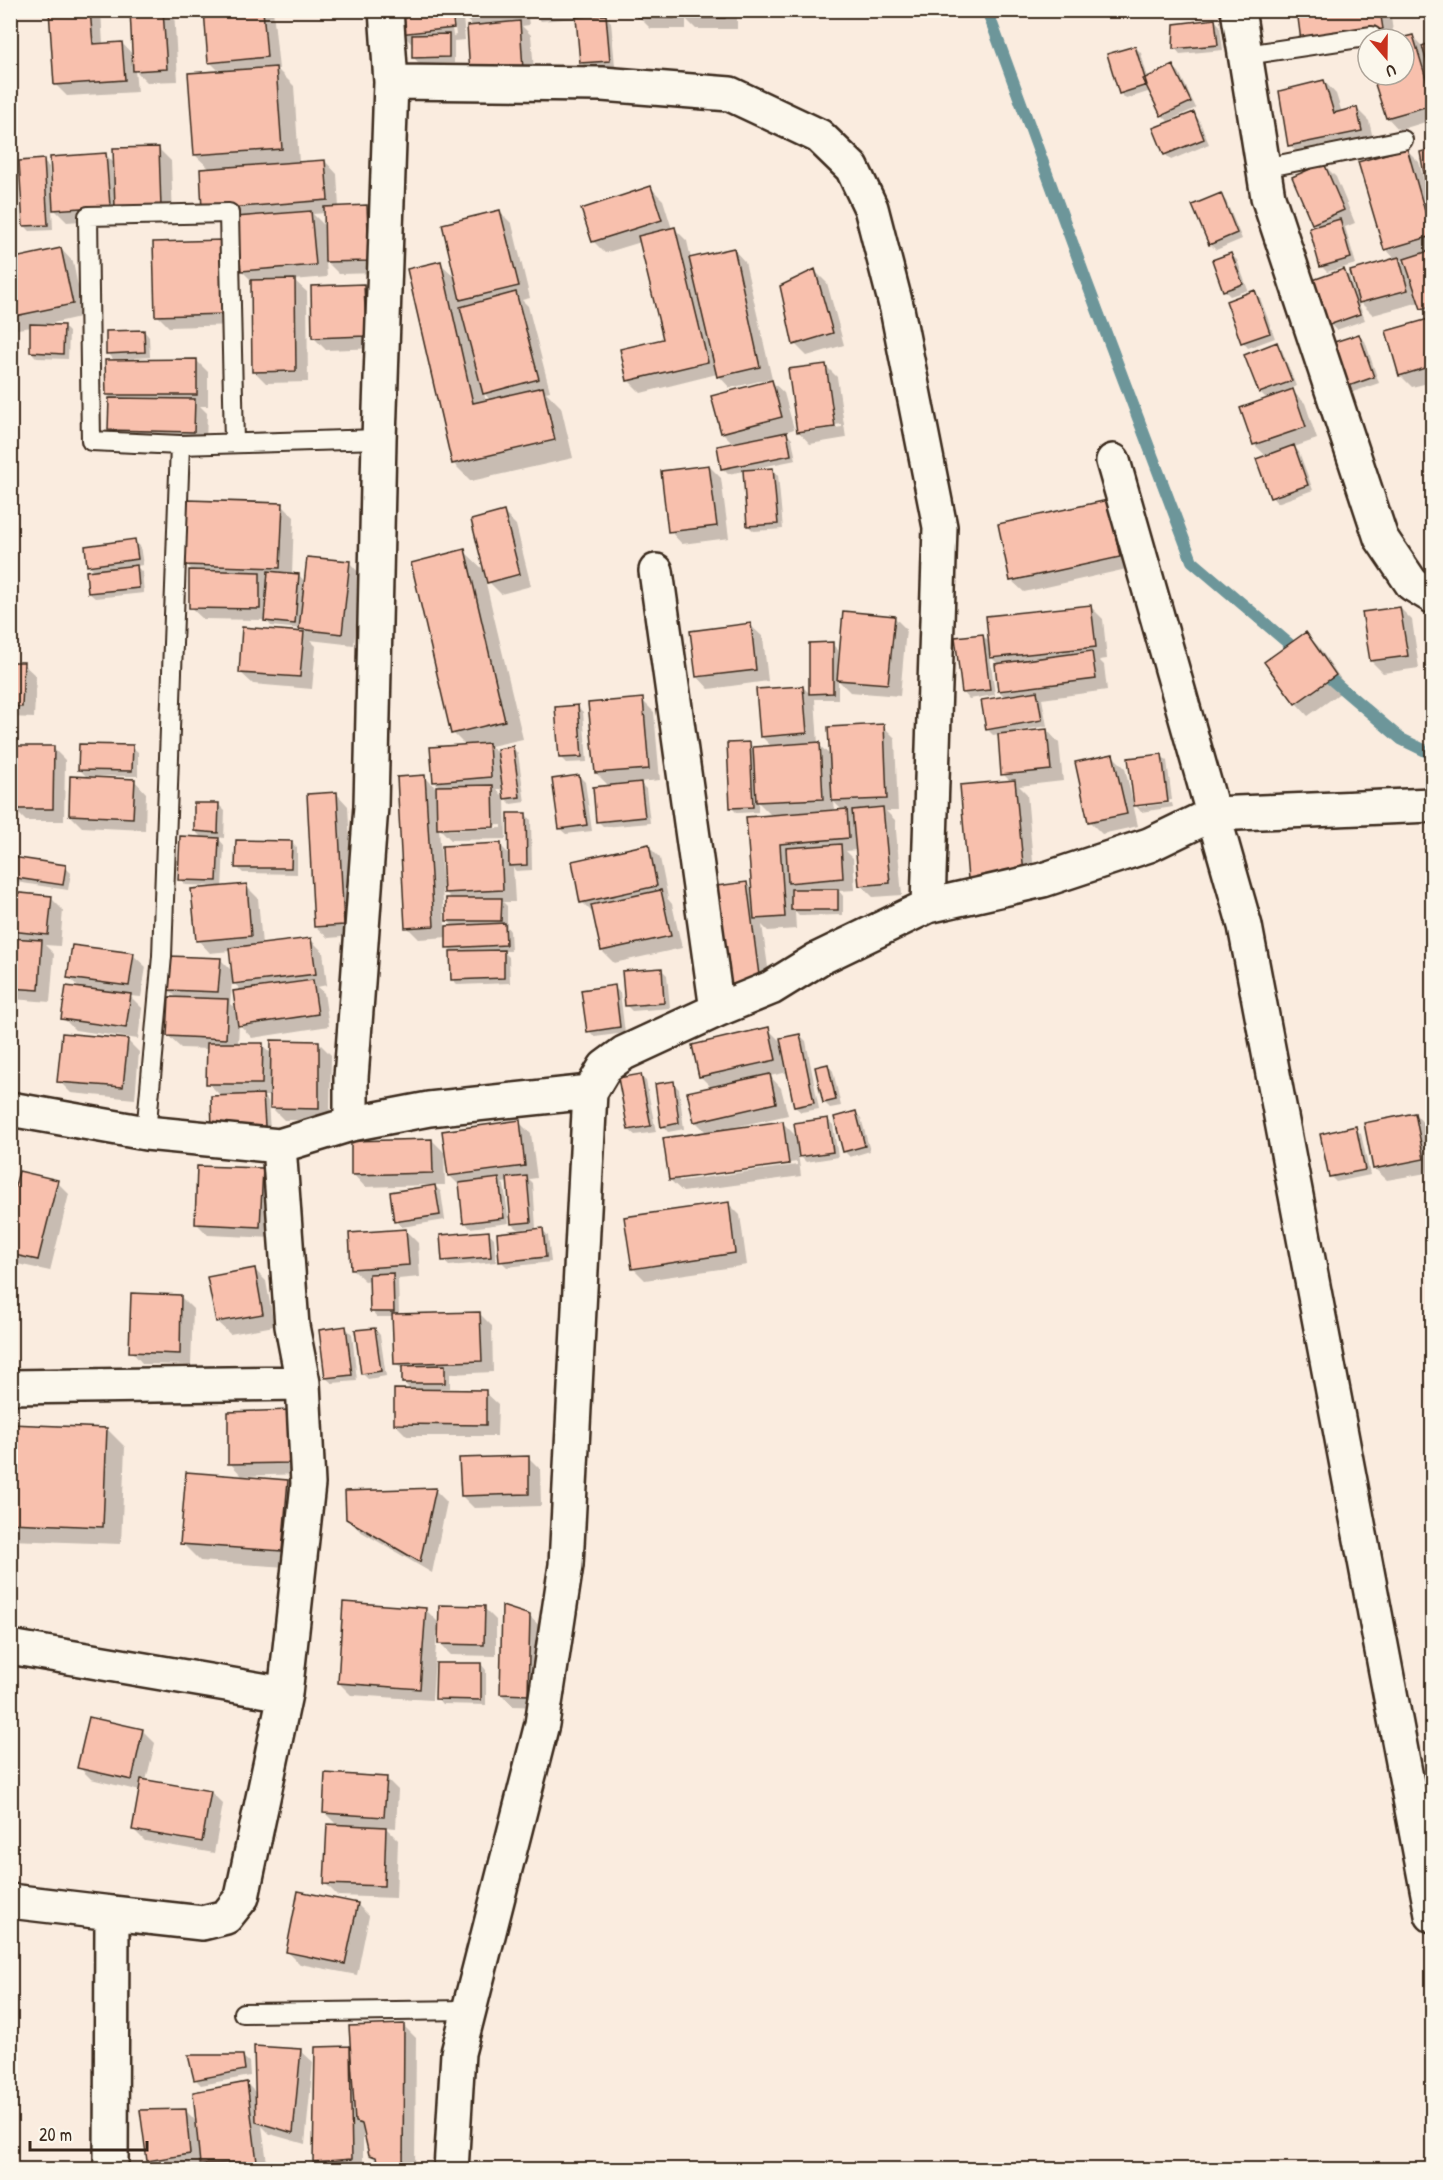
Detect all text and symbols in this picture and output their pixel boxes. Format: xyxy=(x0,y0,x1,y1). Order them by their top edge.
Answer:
north arrow xyxy=(1356,27,1416,87)
text: U xyxy=(1383,59,1399,83)
scale bar xyxy=(30,2114,147,2152)
text: 20 m xyxy=(39,2122,72,2147)

